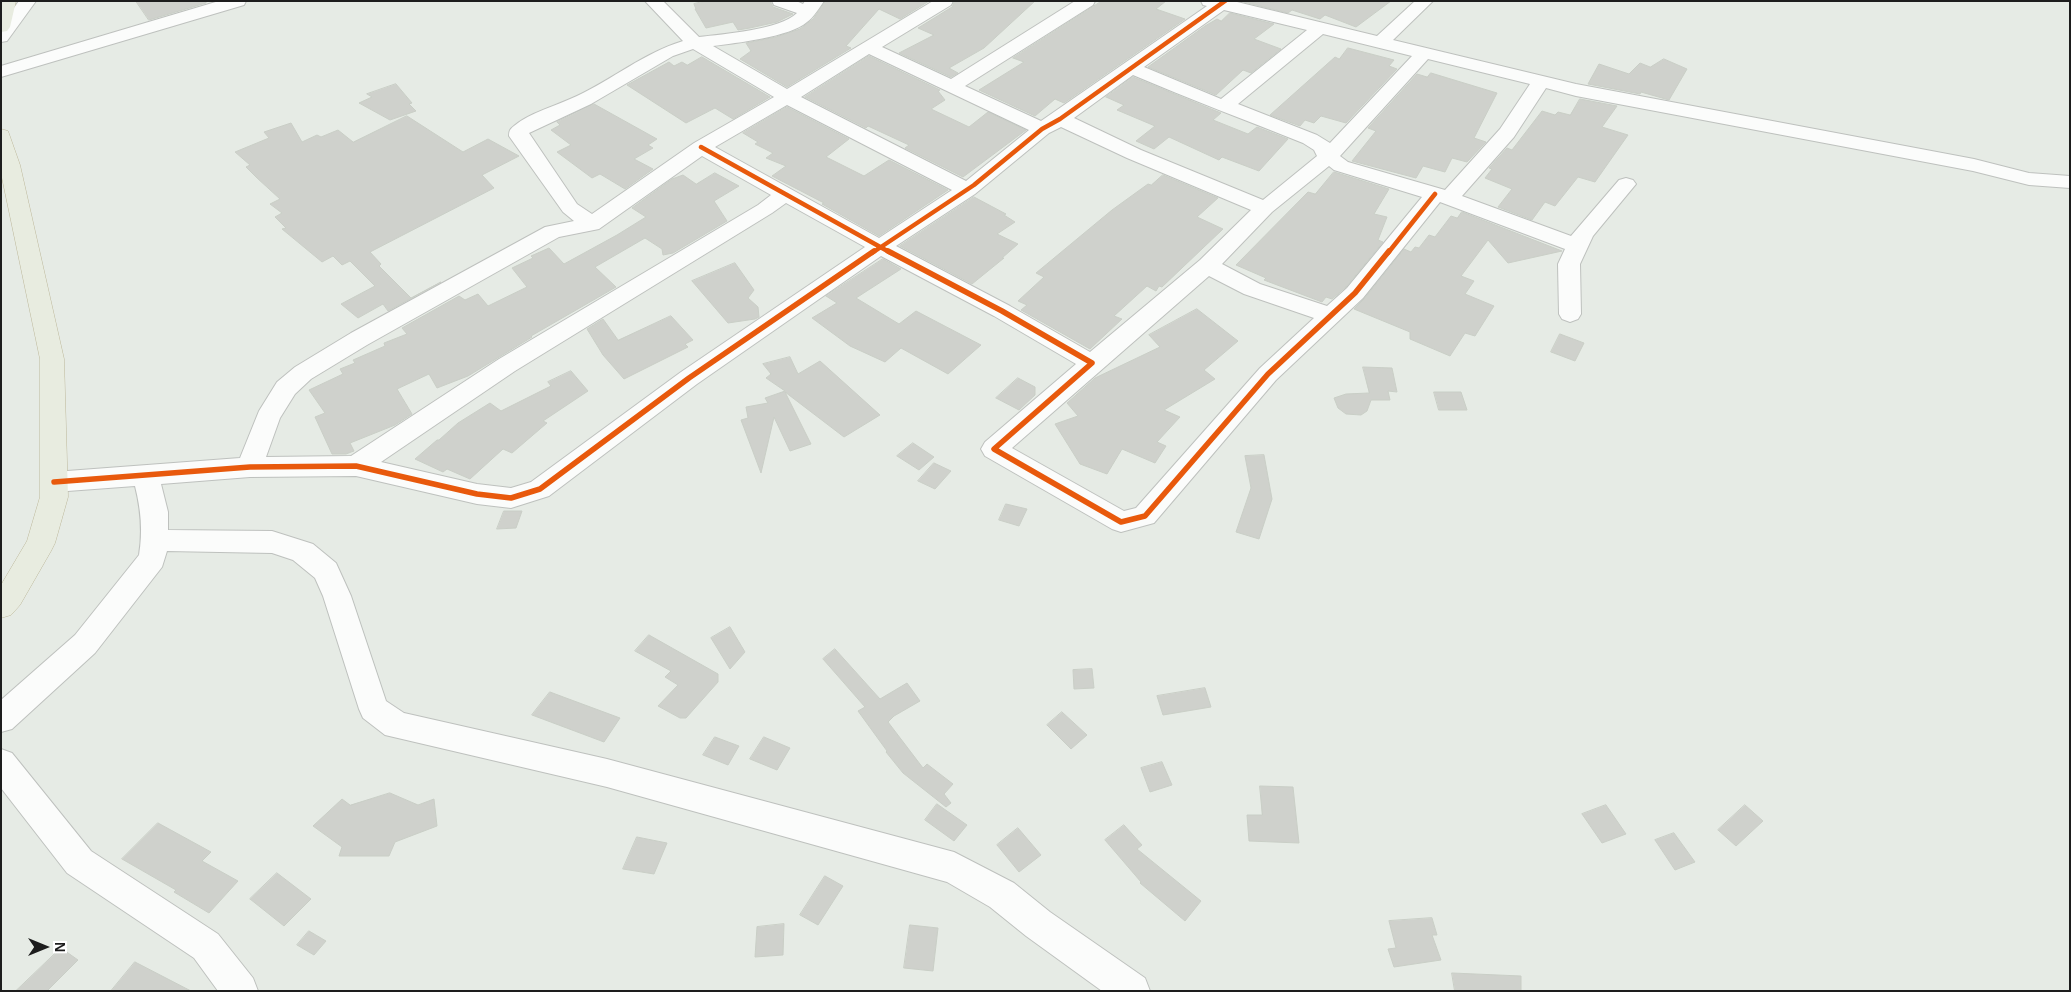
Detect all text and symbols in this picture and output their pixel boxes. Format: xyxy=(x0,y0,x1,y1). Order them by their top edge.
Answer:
north arrow xyxy=(20,922,70,972)
text: N xyxy=(52,942,68,952)

